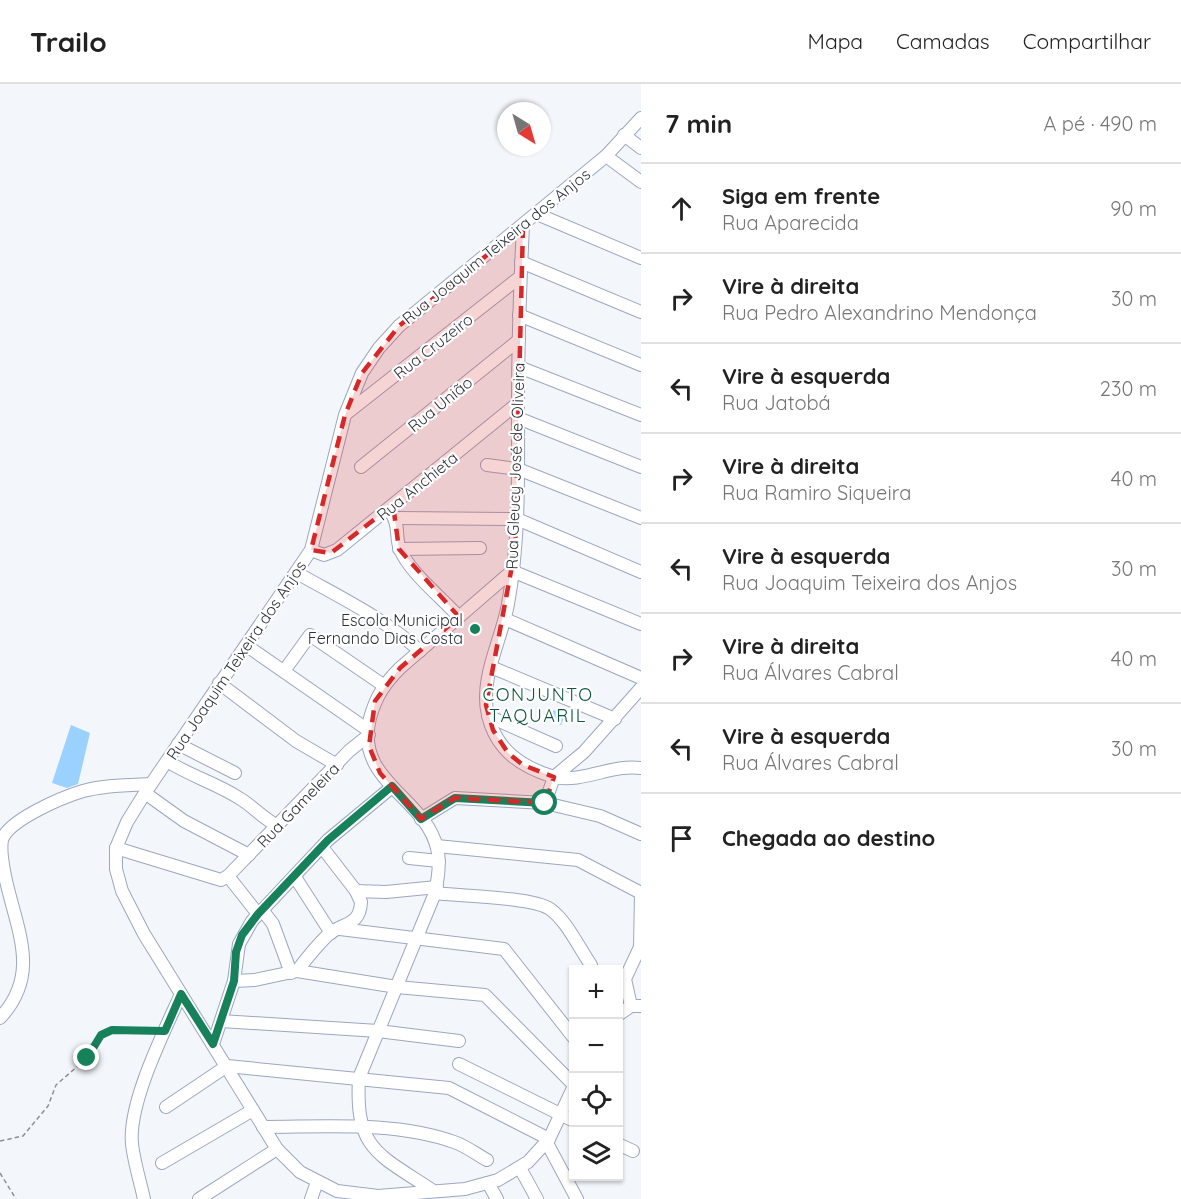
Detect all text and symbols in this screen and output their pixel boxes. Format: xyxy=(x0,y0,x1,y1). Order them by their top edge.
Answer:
text: Trailo xyxy=(30,24,107,59)
text: Mapa xyxy=(808,28,863,54)
text: Camadas xyxy=(896,28,990,54)
text: Compartilhar xyxy=(1023,28,1151,54)
north arrow xyxy=(497,102,551,156)
text: 7 min xyxy=(665,107,732,140)
text: A pé · 490 m xyxy=(1043,111,1157,136)
street label: Rua Joaquim Teixeira dos Anjos xyxy=(398,164,594,328)
text: Siga em frente xyxy=(722,182,880,210)
icon: ahead xyxy=(665,192,698,225)
text: 90 m xyxy=(1110,196,1157,221)
text: Rua Aparecida xyxy=(722,210,859,235)
text: Vire à direita xyxy=(722,272,859,300)
icon: right xyxy=(665,282,698,315)
text: 30 m xyxy=(1111,286,1157,311)
text: Rua Pedro Alexandrino Mendonça xyxy=(722,300,1037,325)
street label: Rua Cruzeiro xyxy=(389,309,477,383)
street label: Rua Gleucy José de Oliveira xyxy=(501,362,529,570)
text: Vire à esquerda xyxy=(722,362,890,390)
street label: Rua União xyxy=(404,372,476,436)
icon: left xyxy=(665,372,698,405)
text: 230 m xyxy=(1100,376,1157,401)
text: Rua Jatobá xyxy=(722,390,831,415)
street label: Rua Anchieta xyxy=(373,447,461,525)
text: Vire à direita xyxy=(722,452,859,480)
icon: right xyxy=(665,462,698,495)
text: 40 m xyxy=(1111,466,1157,491)
text: Rua Ramiro Siqueira xyxy=(722,480,911,505)
text: Vire à esquerda xyxy=(722,542,890,570)
icon: left xyxy=(665,552,698,585)
text: 30 m xyxy=(1111,556,1157,581)
street label: Rua Joaquim Teixeira dos Anjos xyxy=(162,557,310,763)
text: Rua Joaquim Teixeira dos Anjos xyxy=(722,570,1017,595)
place label: Escola Municipal Fernando Dias Costa xyxy=(308,610,463,648)
marker: Escola Municipal Fernando Dias Costa xyxy=(468,622,482,636)
text: Vire à direita xyxy=(722,632,859,660)
icon: right xyxy=(665,642,698,675)
text: 40 m xyxy=(1111,646,1157,671)
text: Rua Álvares Cabral xyxy=(722,660,899,685)
district label: CONJUNTO TAQUARIL xyxy=(482,683,594,727)
text: Vire à esquerda xyxy=(722,722,890,750)
icon: left xyxy=(665,732,698,765)
text: 30 m xyxy=(1111,736,1157,761)
text: Rua Álvares Cabral xyxy=(722,750,899,775)
street label: Rua Gameleira xyxy=(253,758,343,852)
route start xyxy=(531,789,557,815)
icon: arrive xyxy=(665,822,698,855)
text: Chegada ao destino xyxy=(722,824,935,852)
map controls xyxy=(569,965,623,1181)
button: + xyxy=(569,965,623,1019)
button: − xyxy=(569,1019,623,1073)
route end xyxy=(73,1044,99,1070)
button: locate xyxy=(569,1073,623,1127)
button: layers xyxy=(569,1127,623,1181)

